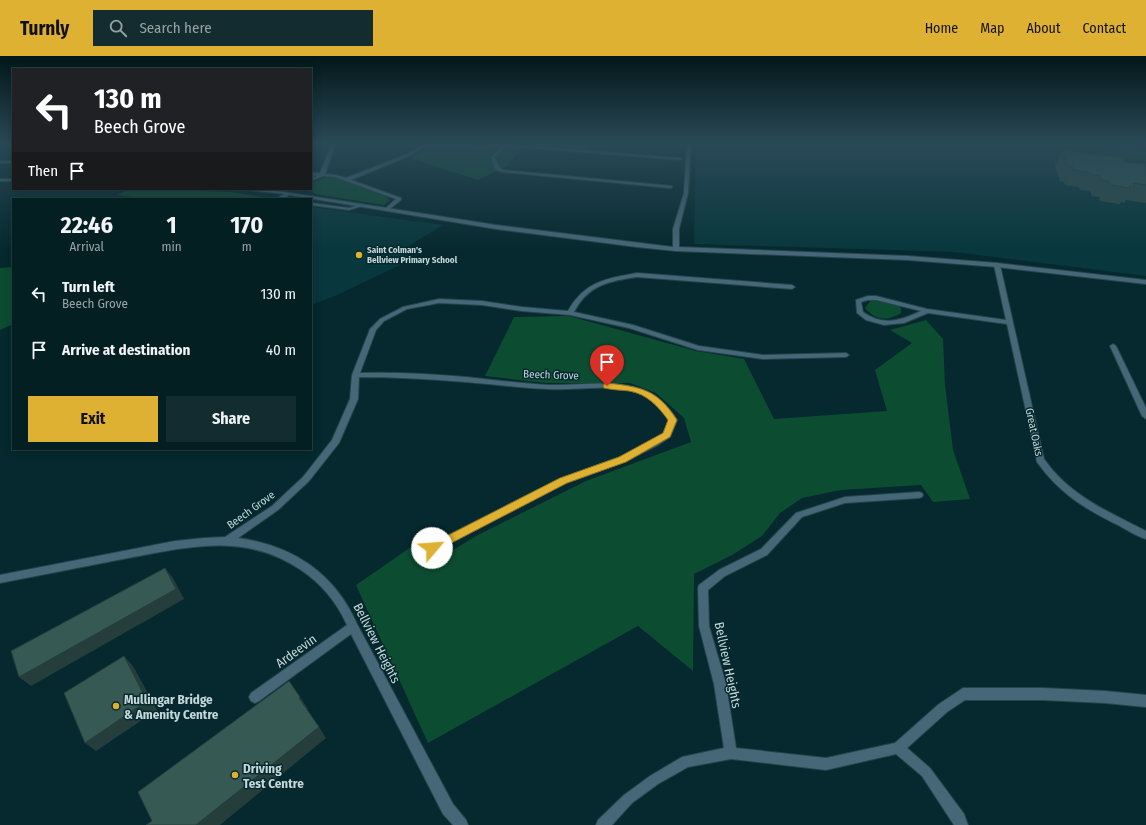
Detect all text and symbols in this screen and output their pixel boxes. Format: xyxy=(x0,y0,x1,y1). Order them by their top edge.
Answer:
search box xyxy=(93,10,373,46)
text: Turnly xyxy=(20,17,69,40)
icon: search xyxy=(107,17,129,39)
text: Search here xyxy=(139,19,212,37)
text: Home xyxy=(925,20,958,37)
text: Map xyxy=(980,20,1004,37)
text: About xyxy=(1026,20,1061,37)
text: Contact xyxy=(1083,20,1126,37)
text: 130 m xyxy=(94,82,162,115)
icon: left xyxy=(28,84,80,136)
text: Beech Grove xyxy=(94,116,185,138)
icon: arrive xyxy=(66,160,88,182)
text: Then xyxy=(28,162,58,180)
text: 22:46 xyxy=(61,211,113,239)
text: 1 xyxy=(167,211,177,239)
text: 170 xyxy=(230,211,263,239)
text: Arrival xyxy=(70,239,104,254)
text: min xyxy=(162,239,182,254)
text: m xyxy=(242,239,252,254)
place label: Saint Colman's Bellview Primary School xyxy=(367,245,458,265)
marker: Saint Colman's Bellview Primary School xyxy=(354,250,364,260)
text: Turn left xyxy=(62,278,115,296)
icon: left xyxy=(28,283,50,305)
text: 130 m xyxy=(261,285,296,303)
text: Beech Grove xyxy=(62,296,128,311)
icon: arrive xyxy=(28,339,50,361)
text: Arrive at destination xyxy=(62,341,190,359)
text: 40 m xyxy=(266,341,296,359)
pin xyxy=(590,345,624,386)
icon: arrive xyxy=(596,351,618,373)
street label: Beech Grove xyxy=(523,368,579,382)
button: Exit xyxy=(28,396,158,442)
button: Share xyxy=(166,396,296,442)
street label: Great Oaks xyxy=(1023,407,1045,457)
street label: Beech Grove xyxy=(225,488,277,532)
position arrow xyxy=(411,527,453,569)
street label: Bellview Heights xyxy=(350,601,404,686)
street label: Bellview Heights xyxy=(712,621,745,710)
street label: Ardeevin xyxy=(273,631,319,671)
place label: Mullingar Bridge & Amenity Centre xyxy=(124,692,219,722)
marker: Mullingar Bridge & Amenity Centre xyxy=(111,701,121,711)
place label: Driving Test Centre xyxy=(243,761,304,791)
marker: Driving Test Centre xyxy=(230,770,240,780)

